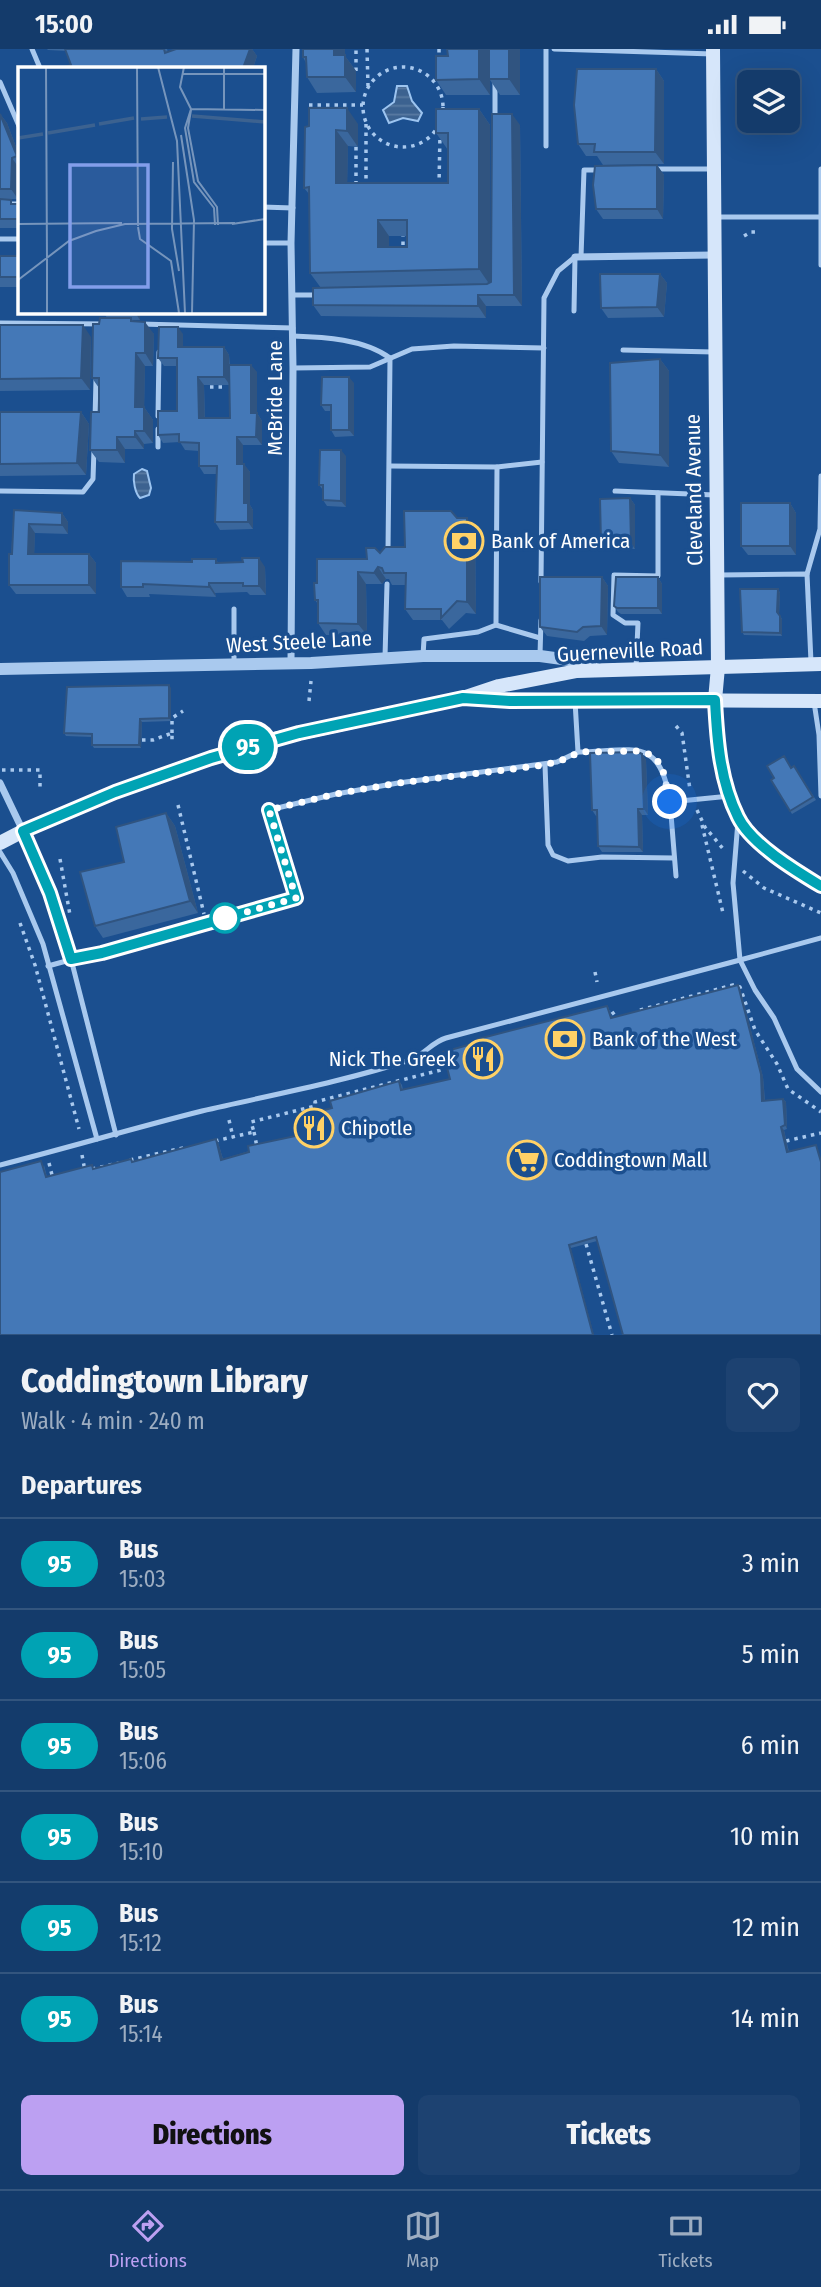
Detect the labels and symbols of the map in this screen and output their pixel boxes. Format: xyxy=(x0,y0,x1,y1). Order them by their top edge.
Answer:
inset map xyxy=(18,67,264,313)
street label: McBride Lane xyxy=(262,340,288,456)
street label: Cleveland Avenue xyxy=(680,414,708,566)
bank icon: Bank of America xyxy=(443,520,485,562)
place label: Bank of America xyxy=(491,528,630,554)
street label: West Steele Lane xyxy=(225,625,373,659)
street label: Guerneville Road xyxy=(556,634,704,668)
line badge: 95 xyxy=(216,724,280,770)
your location xyxy=(652,784,687,819)
unlabelled marker xyxy=(210,903,240,933)
bank icon: Bank of the West xyxy=(544,1018,586,1060)
place label: Bank of the West xyxy=(592,1026,737,1052)
restaurant icon: Nick The Greek xyxy=(462,1038,504,1080)
place label: Nick The Greek xyxy=(329,1046,456,1072)
restaurant icon: Chipotle xyxy=(293,1107,335,1149)
place label: Chipotle xyxy=(341,1115,413,1141)
supermarket icon: Coddingtown Mall xyxy=(506,1139,548,1181)
place label: Coddingtown Mall xyxy=(554,1147,708,1173)

